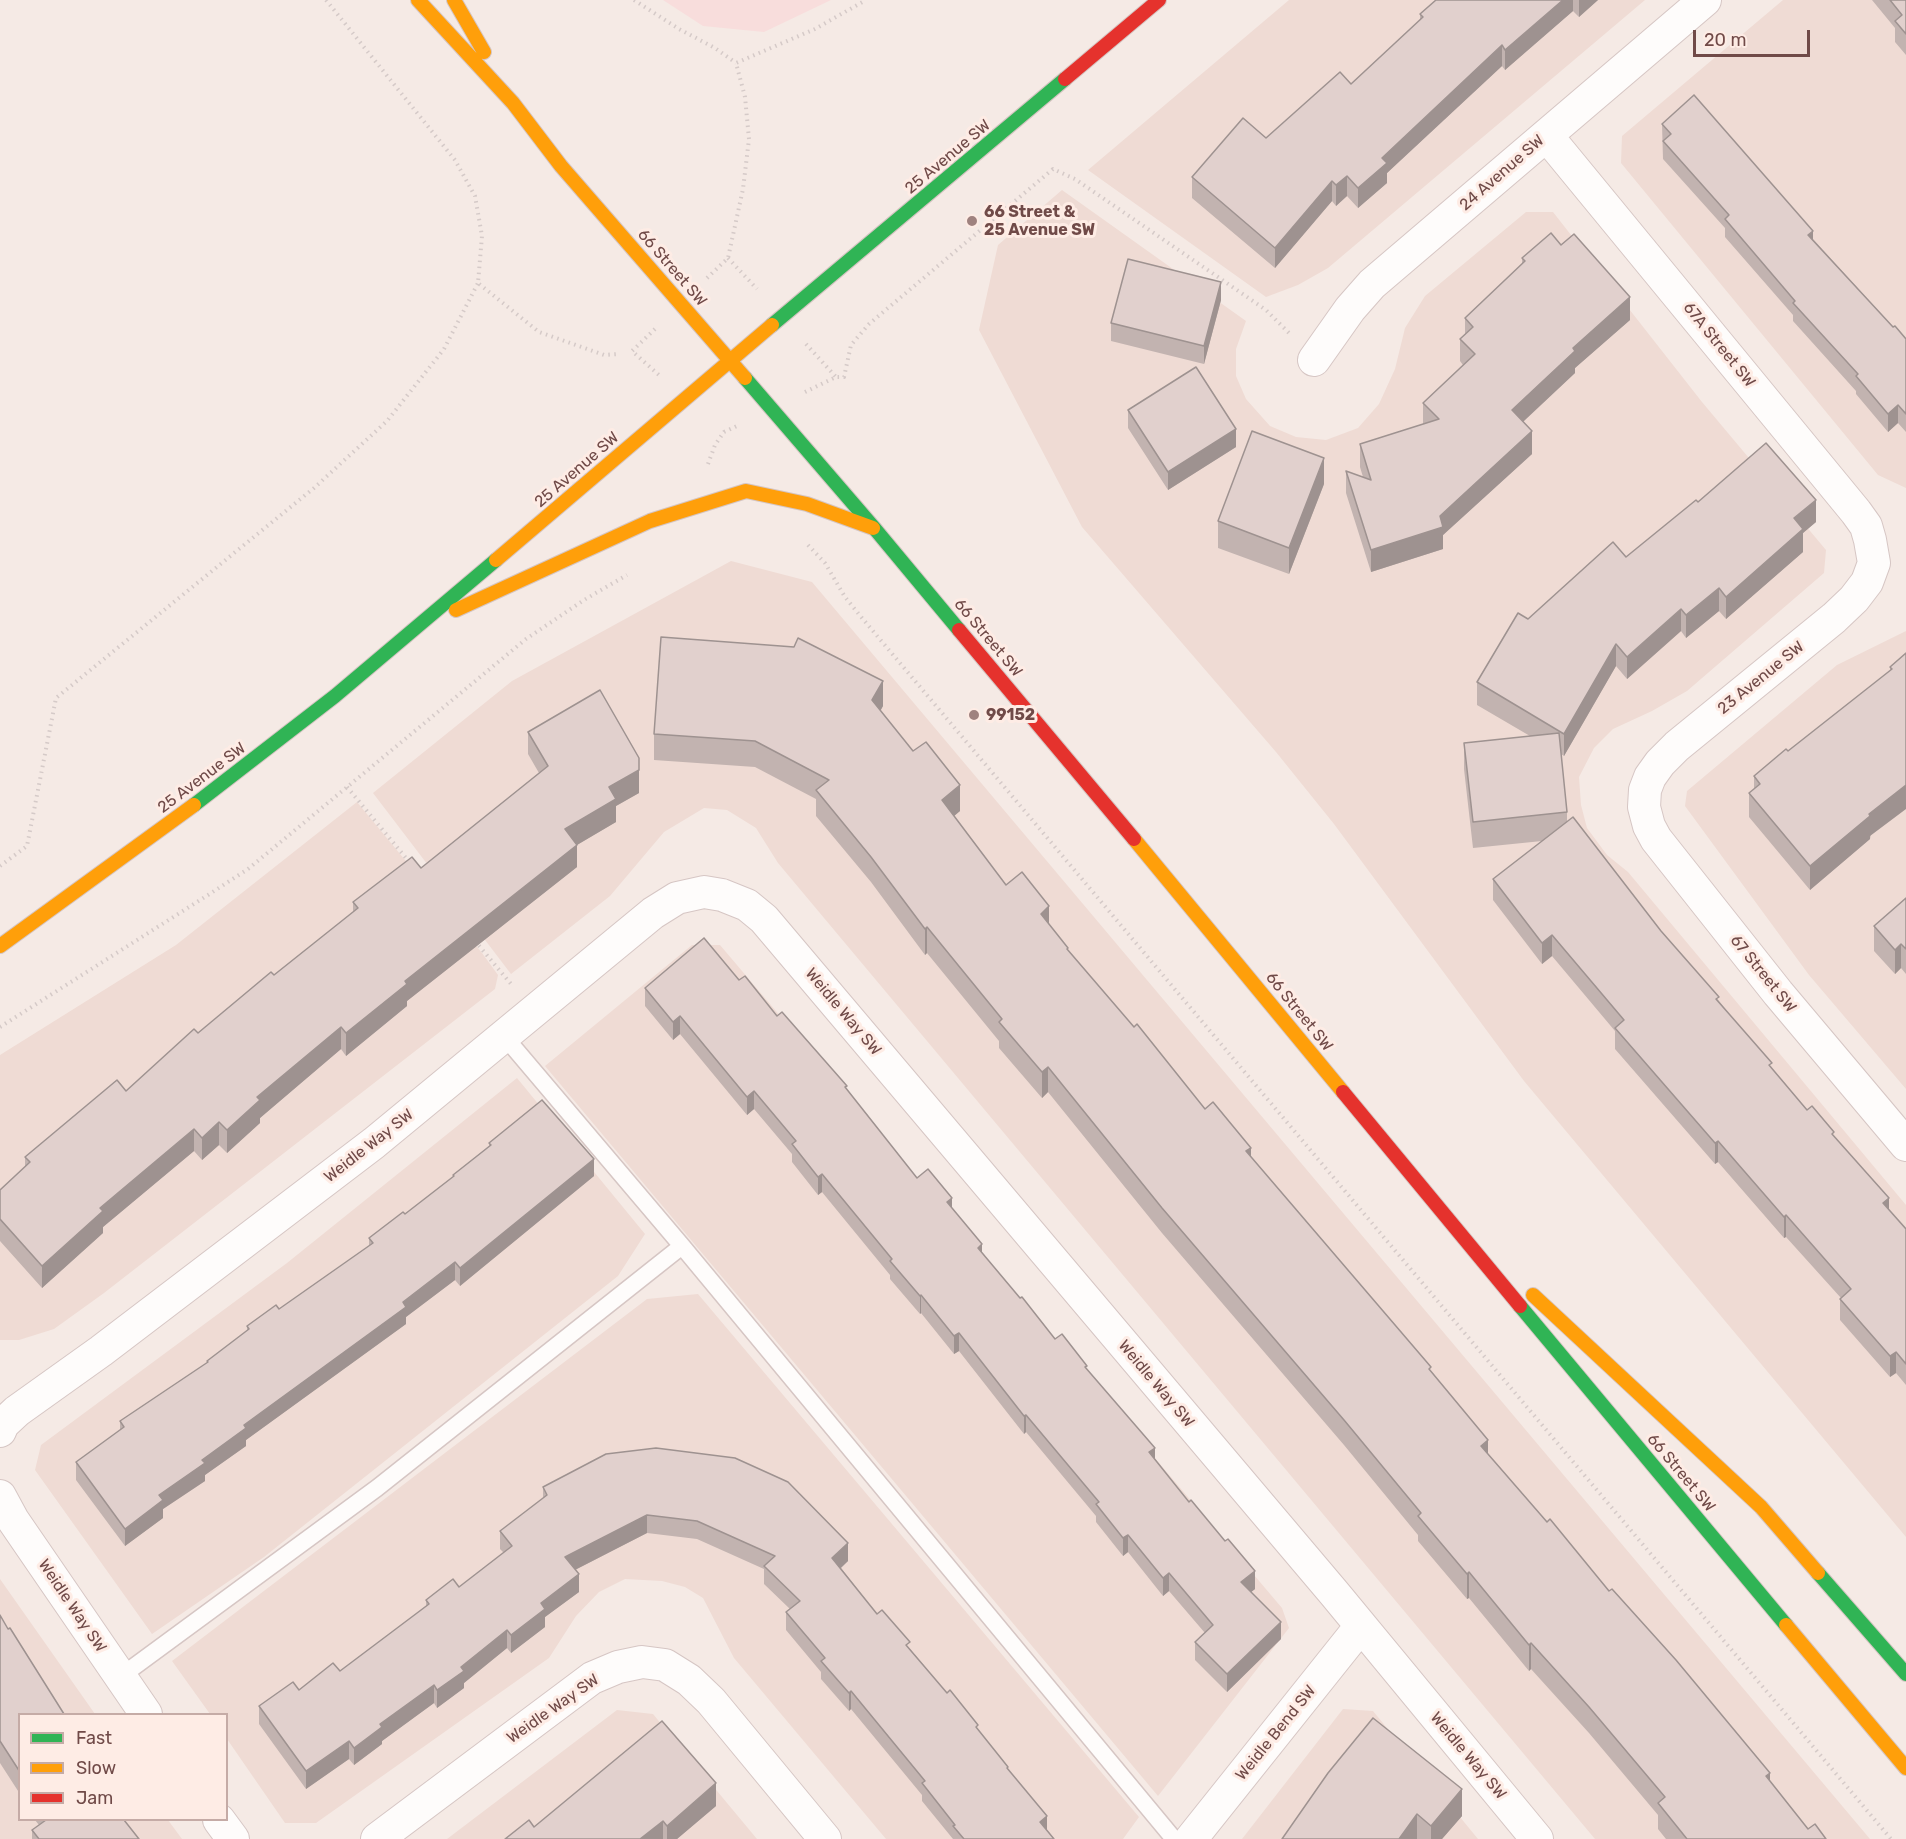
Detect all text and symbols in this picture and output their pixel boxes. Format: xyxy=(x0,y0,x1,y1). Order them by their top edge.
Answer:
scale bar xyxy=(1696,18,1813,56)
text: 20 m xyxy=(1704,29,1746,51)
street label: 25 Avenue SW xyxy=(901,116,995,198)
street label: 24 Avenue SW xyxy=(1456,131,1548,215)
place label: 66 Street & 25 Avenue SW xyxy=(984,202,1095,240)
marker: 66 Street & 25 Avenue SW xyxy=(965,214,979,228)
street label: 66 Street SW xyxy=(633,225,711,311)
street label: 67A Street SW xyxy=(1679,299,1759,391)
street label: 25 Avenue SW xyxy=(531,428,623,512)
street label: 66 Street SW xyxy=(950,595,1026,681)
street label: 23 Avenue SW xyxy=(1714,637,1808,719)
place label: 99152 xyxy=(986,705,1035,725)
marker: 99152 xyxy=(967,708,981,722)
street label: 25 Avenue SW xyxy=(154,739,250,817)
street label: 67 Street SW xyxy=(1726,931,1800,1017)
street label: Weidle Way SW xyxy=(801,964,885,1060)
street label: 66 Street SW xyxy=(1261,969,1337,1055)
street label: Weidle Way SW xyxy=(321,1105,417,1187)
street label: Weidle Way SW xyxy=(1114,1336,1198,1432)
street label: 66 Street SW xyxy=(1643,1430,1719,1516)
street label: Weidle Way SW xyxy=(34,1556,110,1656)
street label: Weidle Way SW xyxy=(503,1670,603,1748)
street label: Weidle Bend SW xyxy=(1232,1682,1320,1784)
street label: Weidle Way SW xyxy=(1426,1708,1510,1804)
legend xyxy=(18,1713,228,1821)
text: Fast xyxy=(76,1727,112,1749)
text: Slow xyxy=(76,1757,116,1779)
text: Jam xyxy=(76,1787,113,1809)

